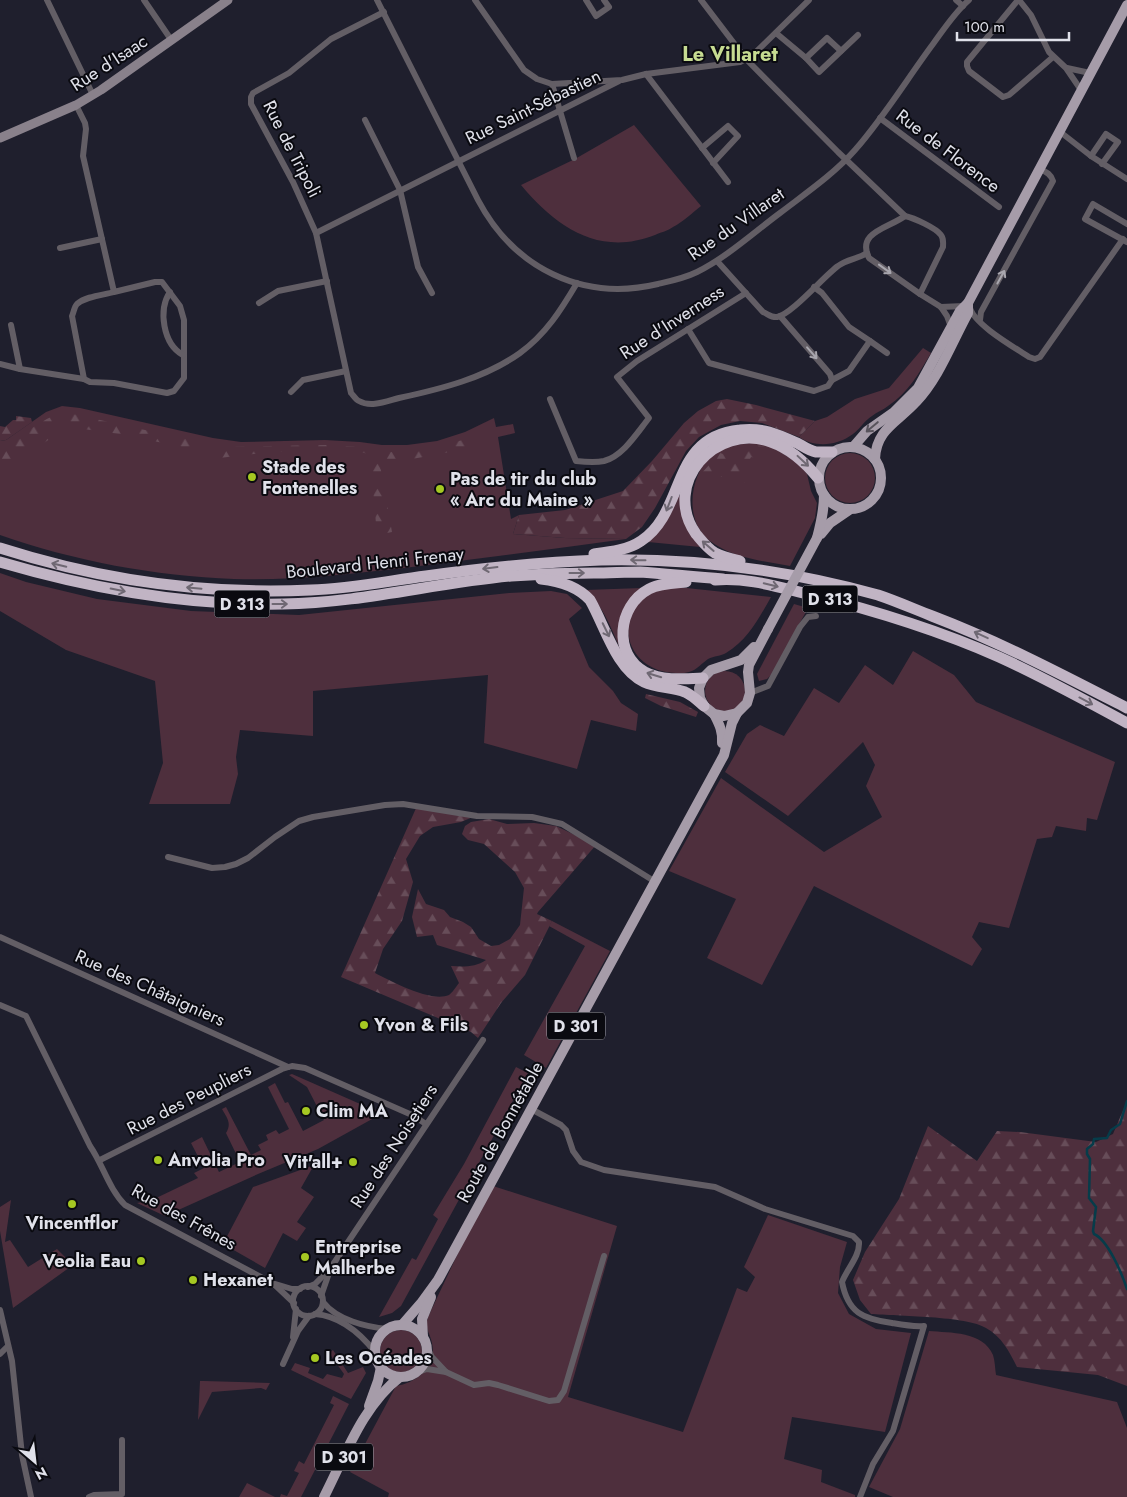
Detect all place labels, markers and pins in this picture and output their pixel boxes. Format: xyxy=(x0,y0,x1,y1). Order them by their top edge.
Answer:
place label: Stade des Fontenelles xyxy=(262,454,357,501)
place label: Pas de tir du club « Arc du Maine » xyxy=(450,466,596,513)
marker: Stade des Fontenelles xyxy=(246,471,258,483)
marker: Pas de tir du club « Arc du Maine » xyxy=(434,483,446,495)
place label: Yvon & Fils xyxy=(373,1012,468,1038)
marker: Yvon & Fils xyxy=(358,1019,370,1031)
place label: Clim MA xyxy=(316,1098,389,1124)
marker: Clim MA xyxy=(300,1105,312,1117)
place label: Anvolia Pro xyxy=(167,1147,265,1173)
place label: Vit'all+ xyxy=(283,1149,343,1175)
marker: Anvolia Pro xyxy=(152,1154,164,1166)
marker: Vit'all+ xyxy=(347,1156,359,1168)
marker: Vincentflor xyxy=(66,1198,78,1210)
place label: Vincentflor xyxy=(25,1210,119,1236)
place label: Entreprise Malherbe xyxy=(315,1234,401,1281)
place label: Veolia Eau xyxy=(41,1248,131,1274)
marker: Entreprise Malherbe xyxy=(299,1251,311,1263)
marker: Veolia Eau xyxy=(135,1255,147,1267)
place label: Hexanet xyxy=(203,1267,273,1293)
marker: Hexanet xyxy=(187,1274,199,1286)
place label: Les Océades xyxy=(325,1345,432,1371)
marker: Les Océades xyxy=(309,1352,321,1364)

